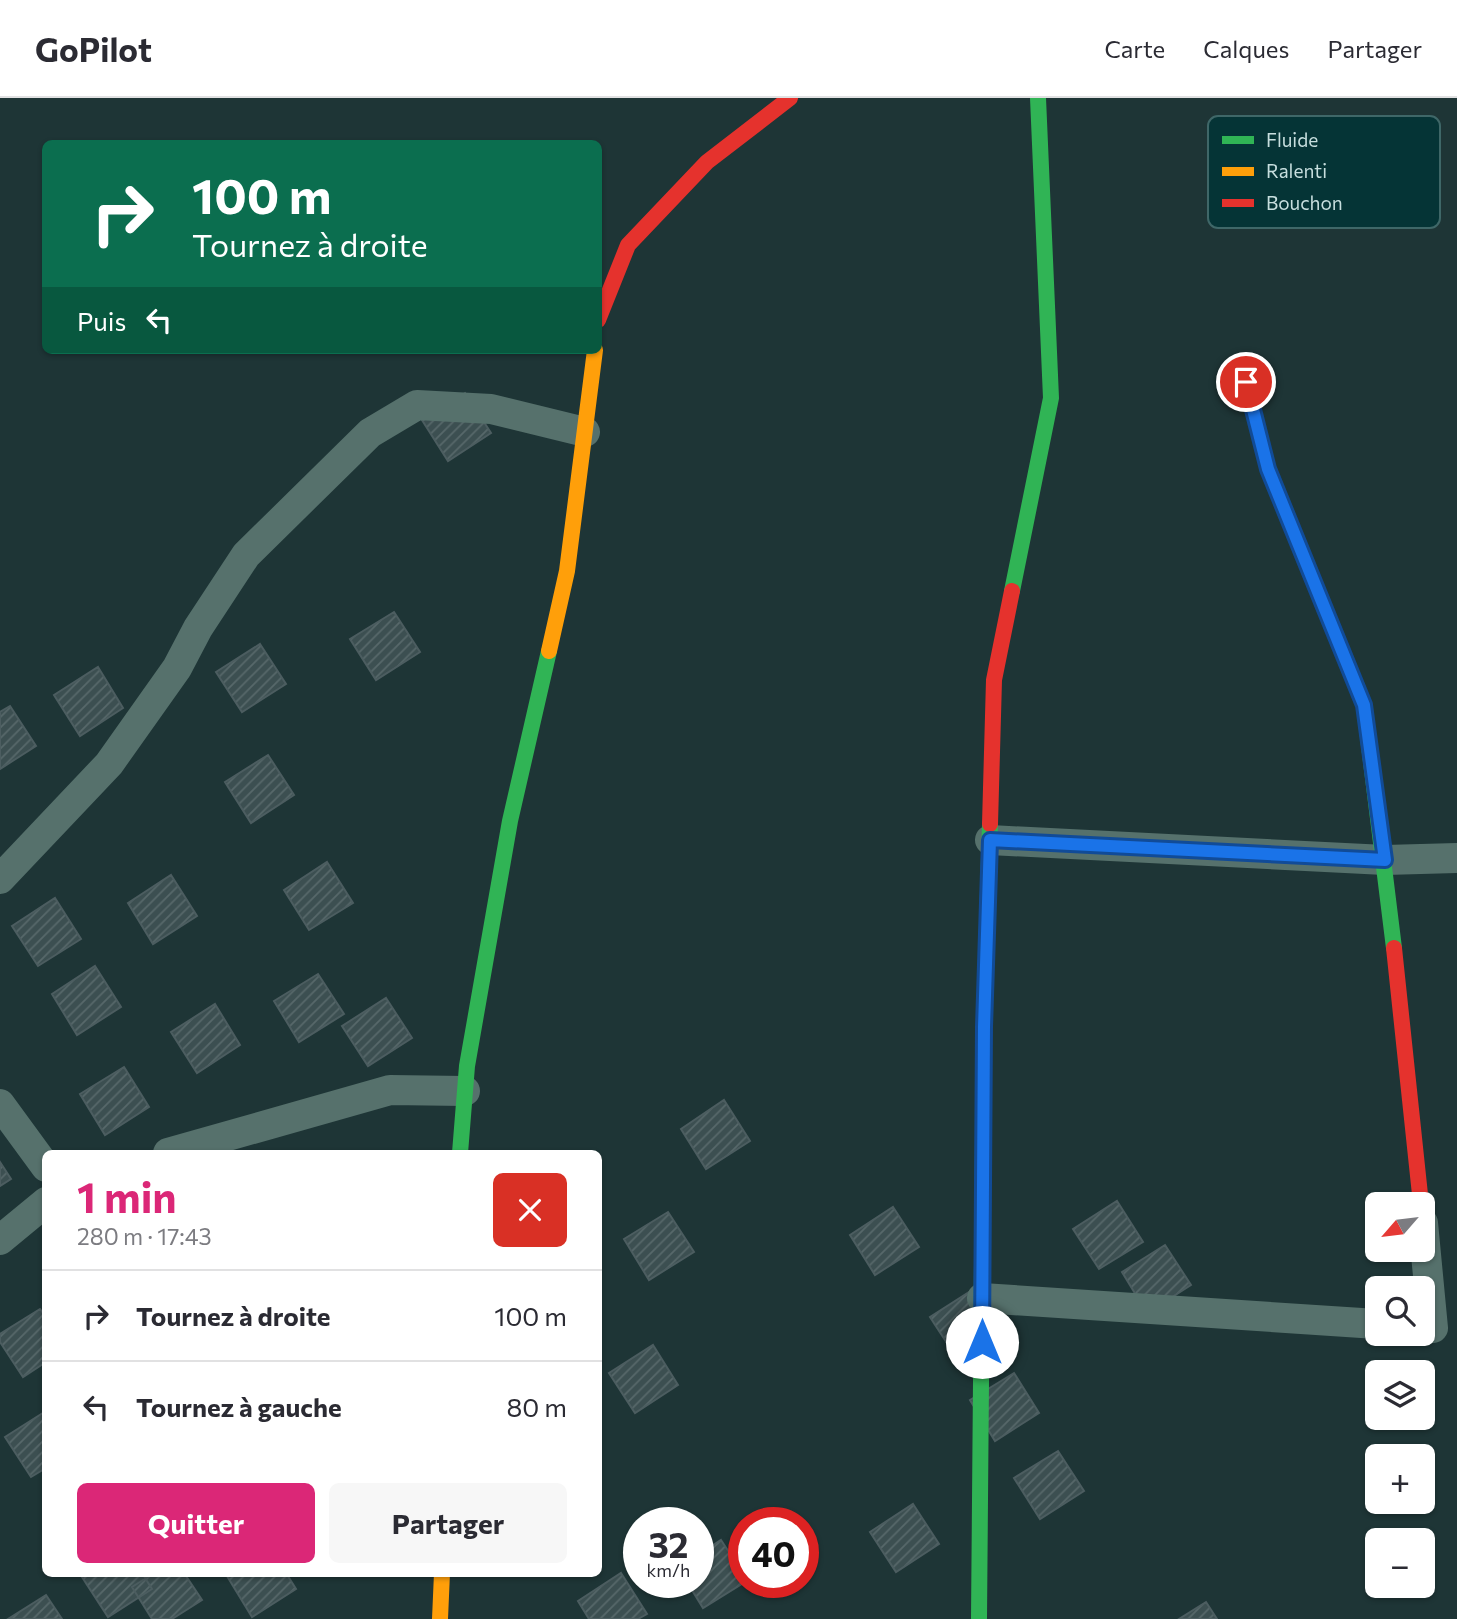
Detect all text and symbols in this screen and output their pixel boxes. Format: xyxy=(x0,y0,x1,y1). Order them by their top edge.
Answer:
text: GoPilot xyxy=(35,28,152,69)
text: Carte xyxy=(1104,34,1165,63)
text: Calques xyxy=(1203,34,1289,63)
text: Partager xyxy=(1327,34,1422,63)
legend xyxy=(1208,116,1440,228)
text: Fluide xyxy=(1266,128,1318,151)
text: Ralenti xyxy=(1266,159,1327,182)
text: 100 m xyxy=(192,164,331,224)
icon: right xyxy=(77,168,168,259)
text: Bouchon xyxy=(1266,191,1343,214)
text: Tournez à droite xyxy=(192,224,428,264)
icon: left xyxy=(140,301,178,339)
text: Puis xyxy=(77,305,126,336)
pin xyxy=(1216,352,1276,412)
icon: arrive xyxy=(1227,363,1265,401)
text: 1 min xyxy=(77,1170,177,1222)
button: close xyxy=(493,1173,567,1247)
north arrow xyxy=(1365,1192,1435,1262)
map controls xyxy=(1365,1192,1435,1598)
text: 280 m · 17:43 xyxy=(77,1222,212,1250)
button: search xyxy=(1365,1276,1435,1346)
icon: right xyxy=(77,1297,115,1335)
text: Tournez à droite xyxy=(136,1300,331,1331)
text: 100 m xyxy=(494,1300,567,1331)
position arrow xyxy=(945,1305,1019,1379)
button: layers xyxy=(1365,1360,1435,1430)
icon: left xyxy=(77,1388,115,1426)
text: Tournez à gauche xyxy=(136,1391,342,1422)
text: 80 m xyxy=(507,1391,567,1422)
button: + xyxy=(1365,1444,1435,1514)
button: Quitter xyxy=(77,1483,315,1563)
button: Partager xyxy=(329,1483,567,1563)
speed limit sign: 40 xyxy=(728,1507,819,1598)
text: 32 xyxy=(648,1522,689,1565)
button: − xyxy=(1365,1528,1435,1598)
text: km/h xyxy=(647,1559,690,1581)

